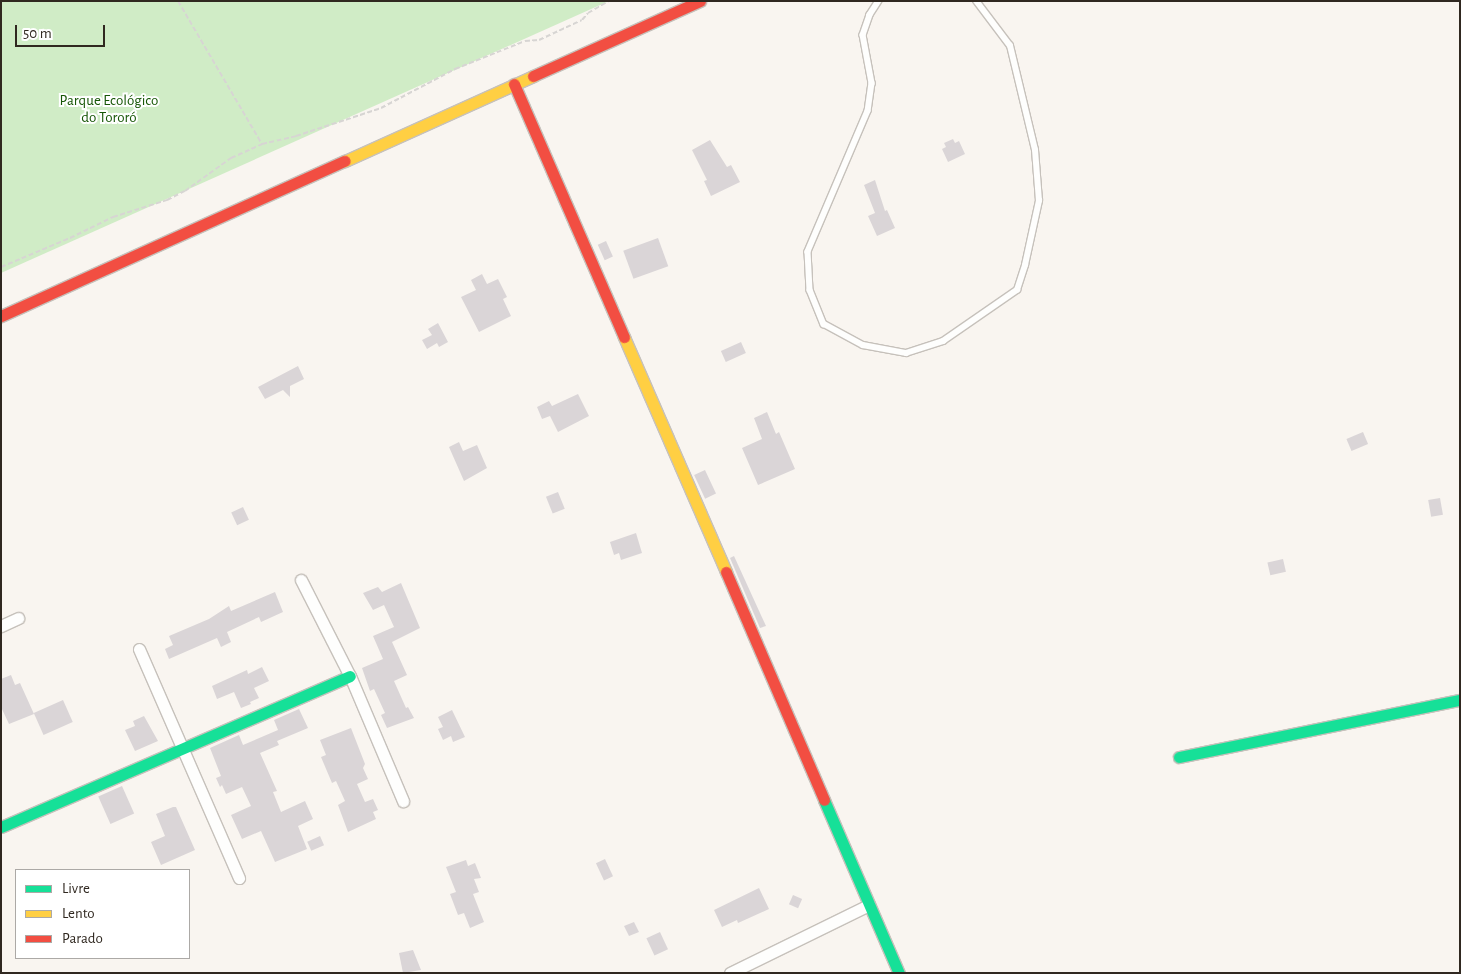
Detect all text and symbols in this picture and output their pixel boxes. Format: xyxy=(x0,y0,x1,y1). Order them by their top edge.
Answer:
scale bar xyxy=(18,15,108,47)
text: 50 m xyxy=(23,26,52,41)
park label: Parque Ecológico do Tororó xyxy=(60,91,158,126)
legend xyxy=(15,869,190,959)
text: Livre xyxy=(62,881,90,896)
text: Lento xyxy=(62,906,95,921)
text: Parado xyxy=(62,931,103,946)

